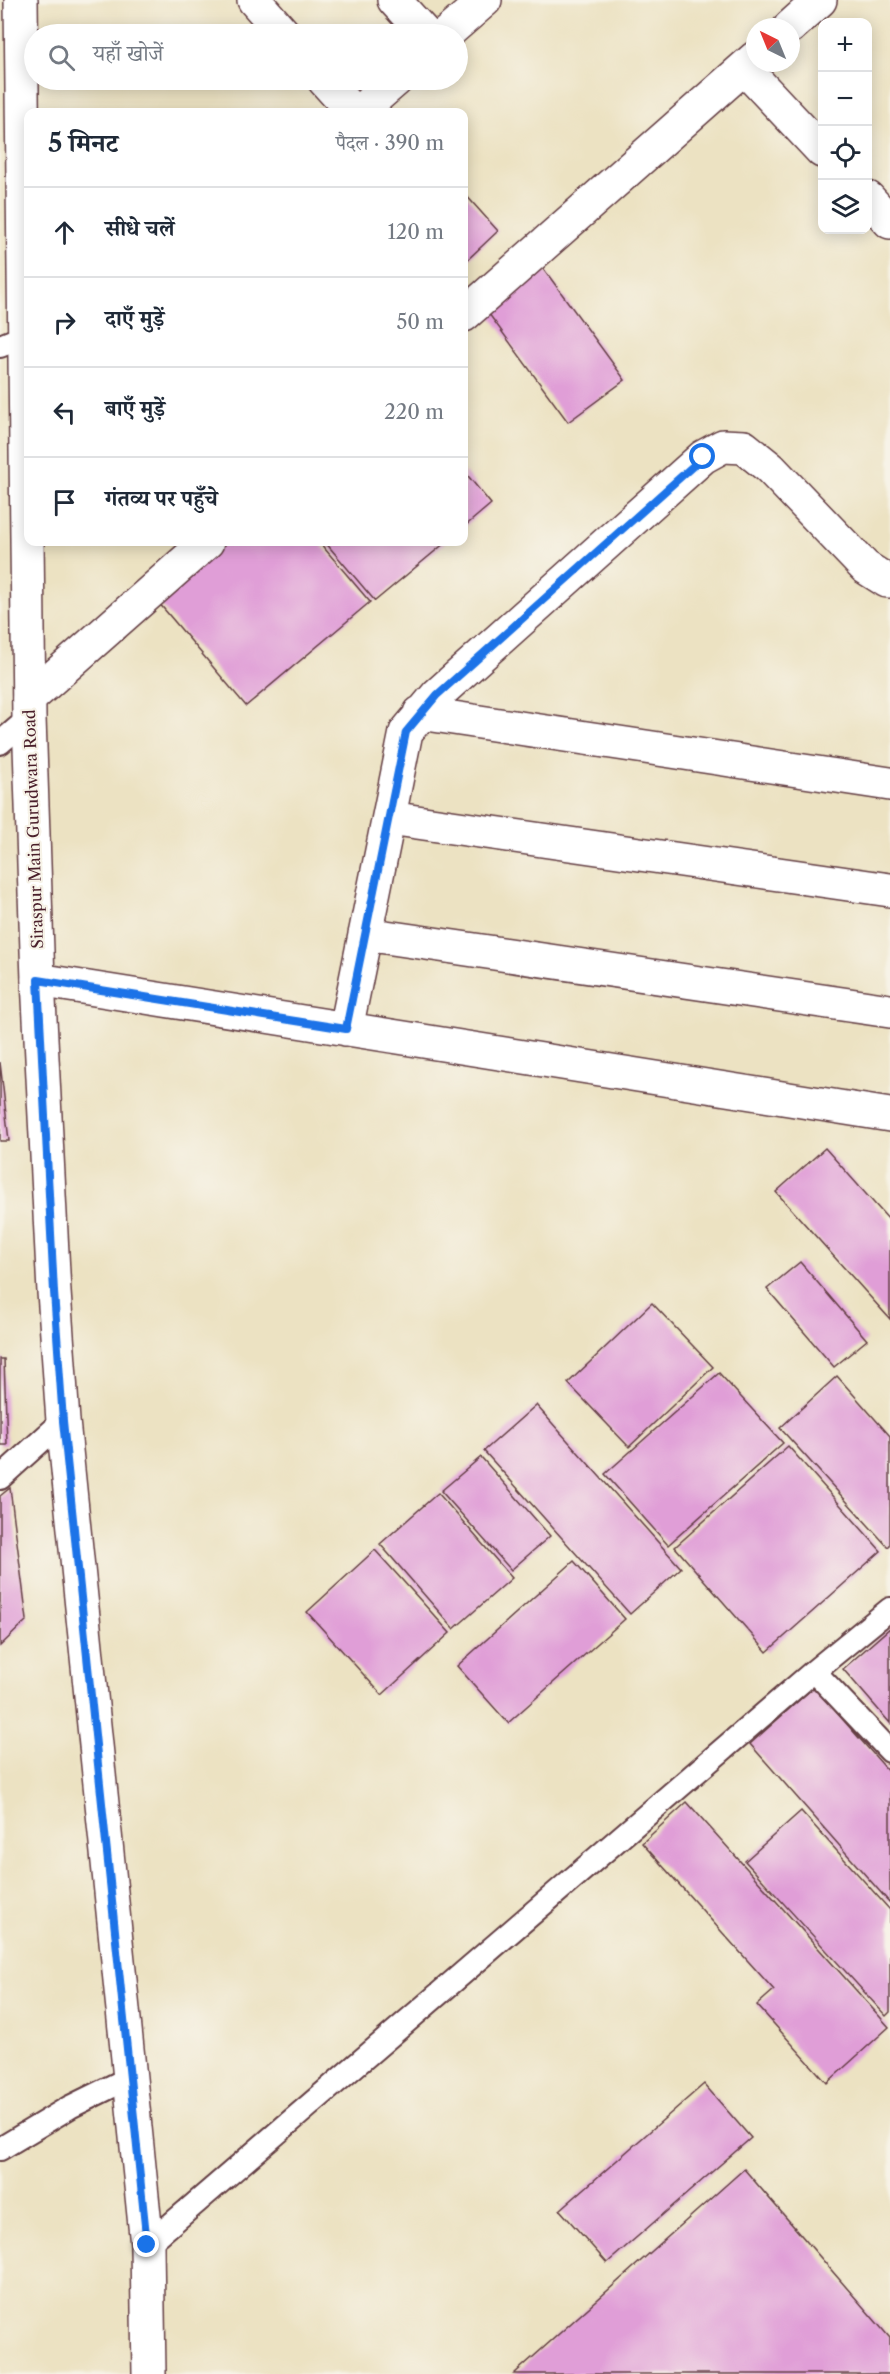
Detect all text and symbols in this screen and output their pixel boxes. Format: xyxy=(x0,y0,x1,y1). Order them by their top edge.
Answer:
north arrow xyxy=(746,18,800,72)
map controls xyxy=(818,18,872,234)
button: + xyxy=(818,18,872,72)
search box xyxy=(24,24,468,90)
text: यहाँ खोजें xyxy=(93,40,163,67)
icon: search xyxy=(45,41,78,74)
button: − xyxy=(818,72,872,126)
button: locate xyxy=(818,126,872,180)
text: 5 मिनट xyxy=(48,127,118,159)
text: पैदल · 390 m xyxy=(336,131,444,155)
button: layers xyxy=(818,180,872,234)
text: सीधे चलें xyxy=(105,215,174,242)
icon: ahead xyxy=(48,216,81,249)
text: 120 m xyxy=(387,220,444,244)
text: दाएँ मुड़ें xyxy=(105,305,164,332)
icon: right xyxy=(48,306,81,339)
text: 50 m xyxy=(397,310,444,334)
text: बाएँ मुड़ें xyxy=(105,395,165,422)
icon: left xyxy=(48,396,81,429)
text: 220 m xyxy=(384,400,444,424)
route start xyxy=(689,443,715,469)
text: गंतव्य पर पहुँचे xyxy=(105,485,218,512)
icon: arrive xyxy=(48,486,81,519)
street label: Siraspur Main Gurudwara Road xyxy=(19,709,47,949)
route end xyxy=(133,2231,159,2257)

